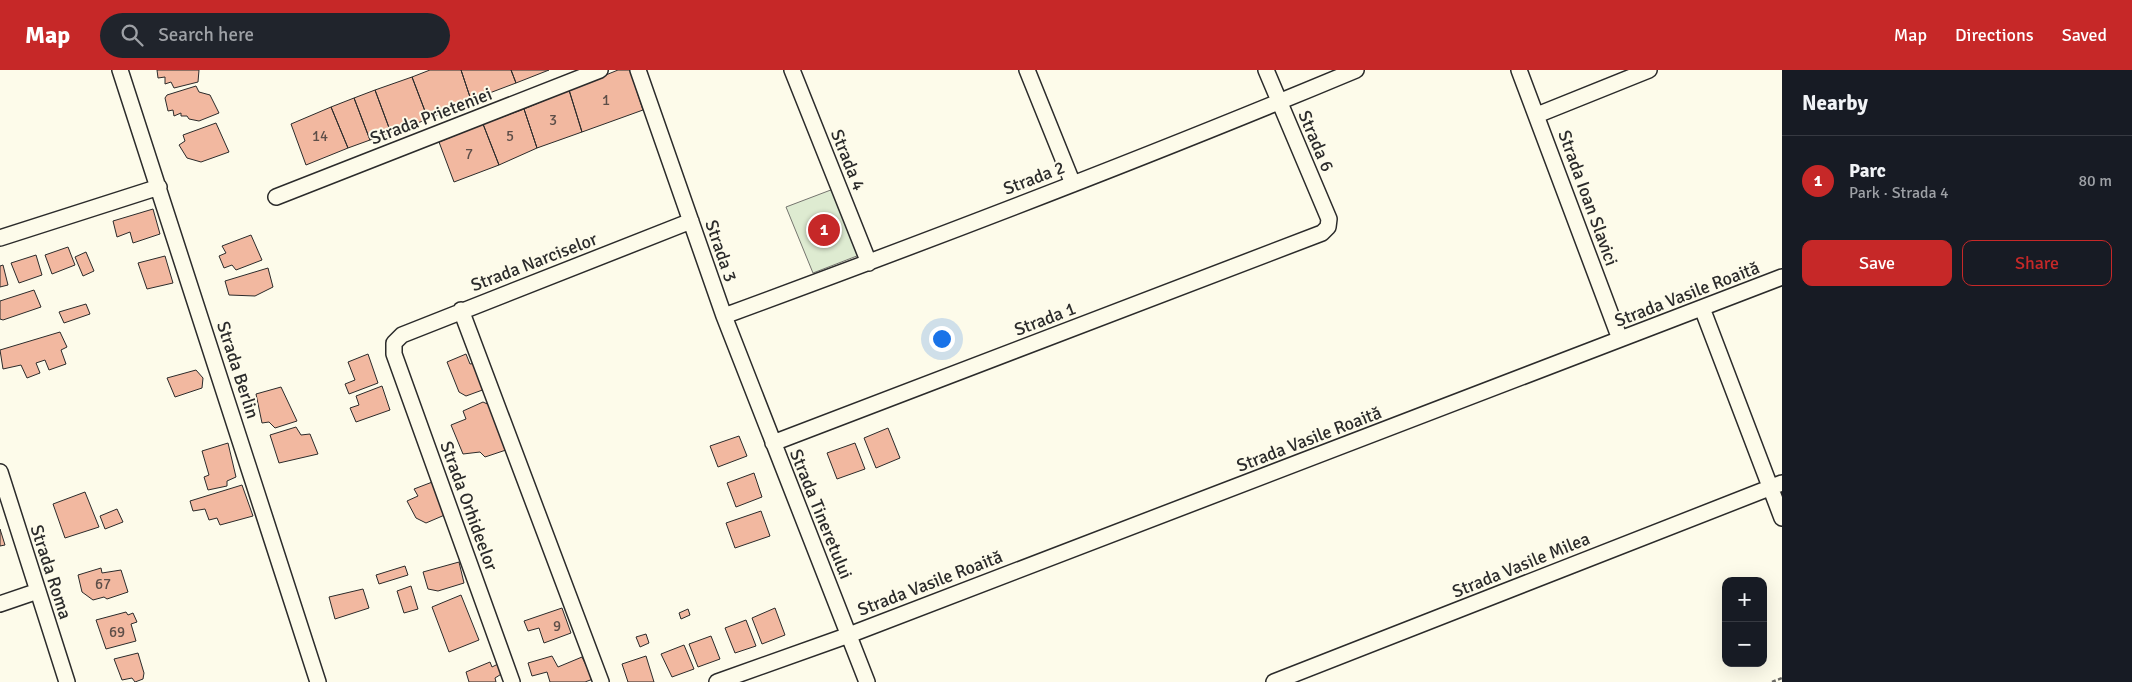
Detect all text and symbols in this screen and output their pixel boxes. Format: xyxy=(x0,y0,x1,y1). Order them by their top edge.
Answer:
search box xyxy=(100,13,450,58)
text: Map xyxy=(25,20,70,50)
icon: search xyxy=(118,21,146,49)
text: Search here xyxy=(158,23,254,47)
text: Map xyxy=(1894,24,1927,46)
text: Directions xyxy=(1955,24,2034,46)
text: Saved xyxy=(2062,24,2107,46)
street label: Strada Prieteniei xyxy=(367,83,495,149)
text: Nearby xyxy=(1802,90,1868,116)
house number: 1 xyxy=(602,91,610,109)
street label: Strada 6 xyxy=(1293,107,1339,175)
house number: 3 xyxy=(549,111,557,129)
street label: Strada 4 xyxy=(826,126,870,194)
house number: 14 xyxy=(312,127,328,145)
house number: 5 xyxy=(506,127,514,145)
street label: Strada Ioan Slavici xyxy=(1553,127,1623,269)
house number: 7 xyxy=(465,145,473,163)
street label: Strada 2 xyxy=(1000,156,1068,200)
text: Parc xyxy=(1849,159,1886,183)
text: 1 xyxy=(1814,171,1822,191)
text: 80 m xyxy=(2078,171,2112,191)
text: Park · Strada 4 xyxy=(1849,183,1949,203)
pin: 1 xyxy=(808,211,840,249)
street label: Strada 3 xyxy=(700,217,742,285)
street label: Strada Narciselor xyxy=(468,228,601,296)
button: Save xyxy=(1802,240,1952,286)
button: Share xyxy=(1962,240,2112,286)
street label: Strada Vasile Roaită xyxy=(1611,256,1763,332)
street label: Strada 1 xyxy=(1011,297,1079,341)
street label: Strada Berlin xyxy=(212,319,264,421)
your location xyxy=(929,326,955,352)
street label: Strada Vasile Roaită xyxy=(1233,401,1385,477)
street label: Strada Orhideelor xyxy=(435,438,503,574)
street label: Strada Tineretului xyxy=(785,446,857,582)
street label: Strada Roma xyxy=(25,522,77,622)
street label: Strada Vasile Milea xyxy=(1449,527,1593,603)
street label: Strada Vasile Roaită xyxy=(854,545,1006,621)
house number: 67 xyxy=(95,575,111,593)
map controls xyxy=(1722,577,1767,667)
button: + xyxy=(1722,577,1767,622)
house number: 9 xyxy=(553,617,561,635)
button: − xyxy=(1722,622,1767,667)
house number: 69 xyxy=(109,623,125,641)

